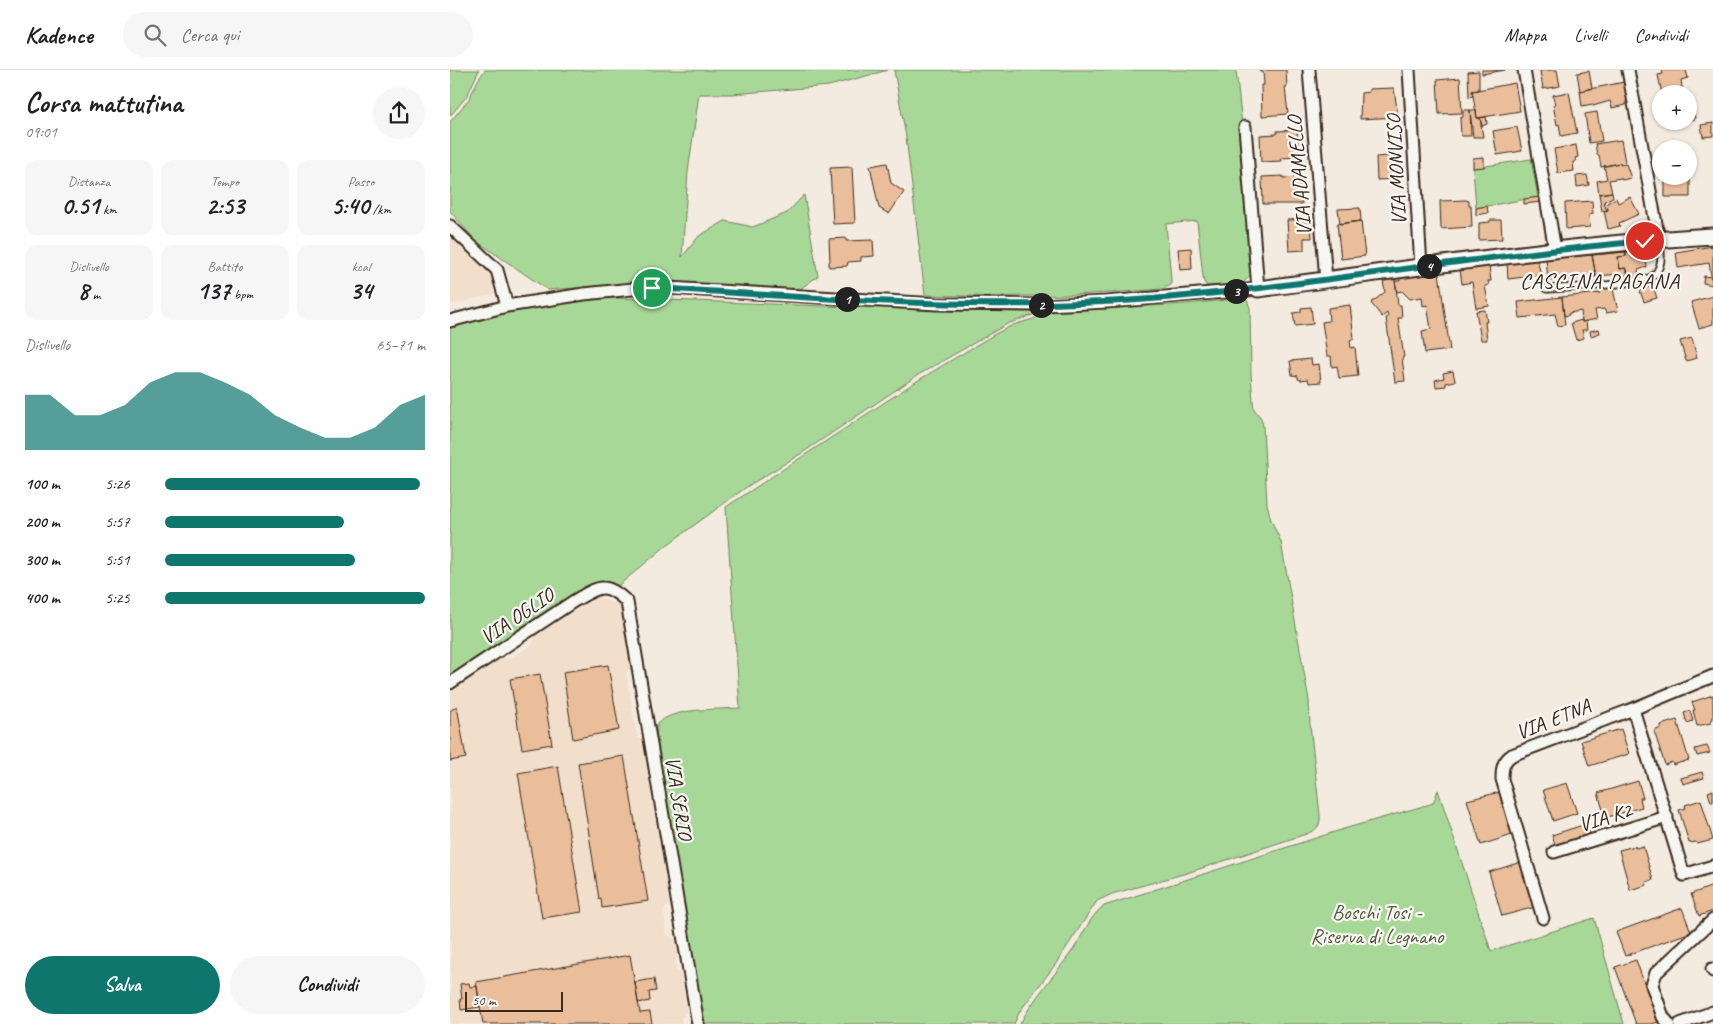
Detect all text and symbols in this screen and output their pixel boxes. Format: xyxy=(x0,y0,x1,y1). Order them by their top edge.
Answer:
search box xyxy=(123,12,473,57)
text: Kadence xyxy=(25,20,93,50)
icon: search xyxy=(141,21,169,49)
text: Cerca qui xyxy=(181,23,239,47)
text: Mappa xyxy=(1505,24,1546,46)
text: Livelli xyxy=(1574,24,1607,46)
text: Condividi xyxy=(1635,24,1688,46)
text: Corsa mattutina xyxy=(25,85,183,120)
map controls xyxy=(1652,85,1697,185)
button: + xyxy=(1652,85,1697,130)
button: share xyxy=(373,87,425,139)
street label: VIA ADAMELLO xyxy=(1281,112,1317,237)
street label: VIA MONVISO xyxy=(1380,112,1412,226)
text: 09:01 xyxy=(25,122,57,142)
button: − xyxy=(1652,140,1697,185)
text: Distanza xyxy=(68,173,110,190)
text: Tempo xyxy=(211,173,239,190)
text: Passo xyxy=(348,173,374,190)
text: 0.51 xyxy=(61,190,100,222)
text: 2:53 xyxy=(206,190,244,222)
text: 5:40 xyxy=(331,190,369,222)
text: km xyxy=(100,201,117,218)
text: /km xyxy=(369,201,391,218)
pin xyxy=(1624,220,1666,262)
icon: check xyxy=(1631,227,1659,255)
pin: 4 xyxy=(1416,254,1442,278)
text: Dislivello xyxy=(69,258,109,275)
text: Battito xyxy=(208,258,242,275)
text: kcal xyxy=(352,258,370,275)
text: 4 xyxy=(1426,258,1433,275)
pin xyxy=(631,267,673,309)
district label: CASCINA PAGANA xyxy=(1520,267,1680,295)
icon: arrive xyxy=(638,274,666,302)
text: 8 xyxy=(78,275,89,307)
text: 137 xyxy=(197,275,231,307)
text: 34 xyxy=(350,275,372,307)
pin: 3 xyxy=(1224,278,1248,304)
text: 3 xyxy=(1233,283,1240,300)
text: m xyxy=(89,286,100,303)
text: bpm xyxy=(231,286,253,303)
pin: 1 xyxy=(834,286,860,312)
text: 1 xyxy=(844,291,851,308)
pin: 2 xyxy=(1028,292,1054,318)
text: 2 xyxy=(1038,297,1045,314)
text: Dislivello xyxy=(25,335,70,355)
text: 65–71 m xyxy=(376,335,425,355)
text: 100 m xyxy=(25,474,60,494)
text: 5:26 xyxy=(105,474,130,494)
text: 200 m xyxy=(25,512,60,532)
text: 5:57 xyxy=(105,512,130,532)
text: 300 m xyxy=(25,550,60,570)
text: 5:51 xyxy=(105,550,130,570)
street label: VIA OGLIO xyxy=(475,581,561,650)
text: 400 m xyxy=(25,588,60,608)
text: 5:25 xyxy=(105,588,130,608)
street label: VIA ETNA xyxy=(1512,692,1595,745)
street label: VIA SERIO xyxy=(660,755,699,844)
street label: VIA K2 xyxy=(1575,796,1636,837)
park label: Boschi Tosi - Riserva di Legnano xyxy=(1311,899,1445,949)
button: Salva xyxy=(25,956,220,1014)
button: Condividi xyxy=(230,956,425,1014)
scale bar xyxy=(465,989,562,1012)
text: 50 m xyxy=(472,992,496,1009)

